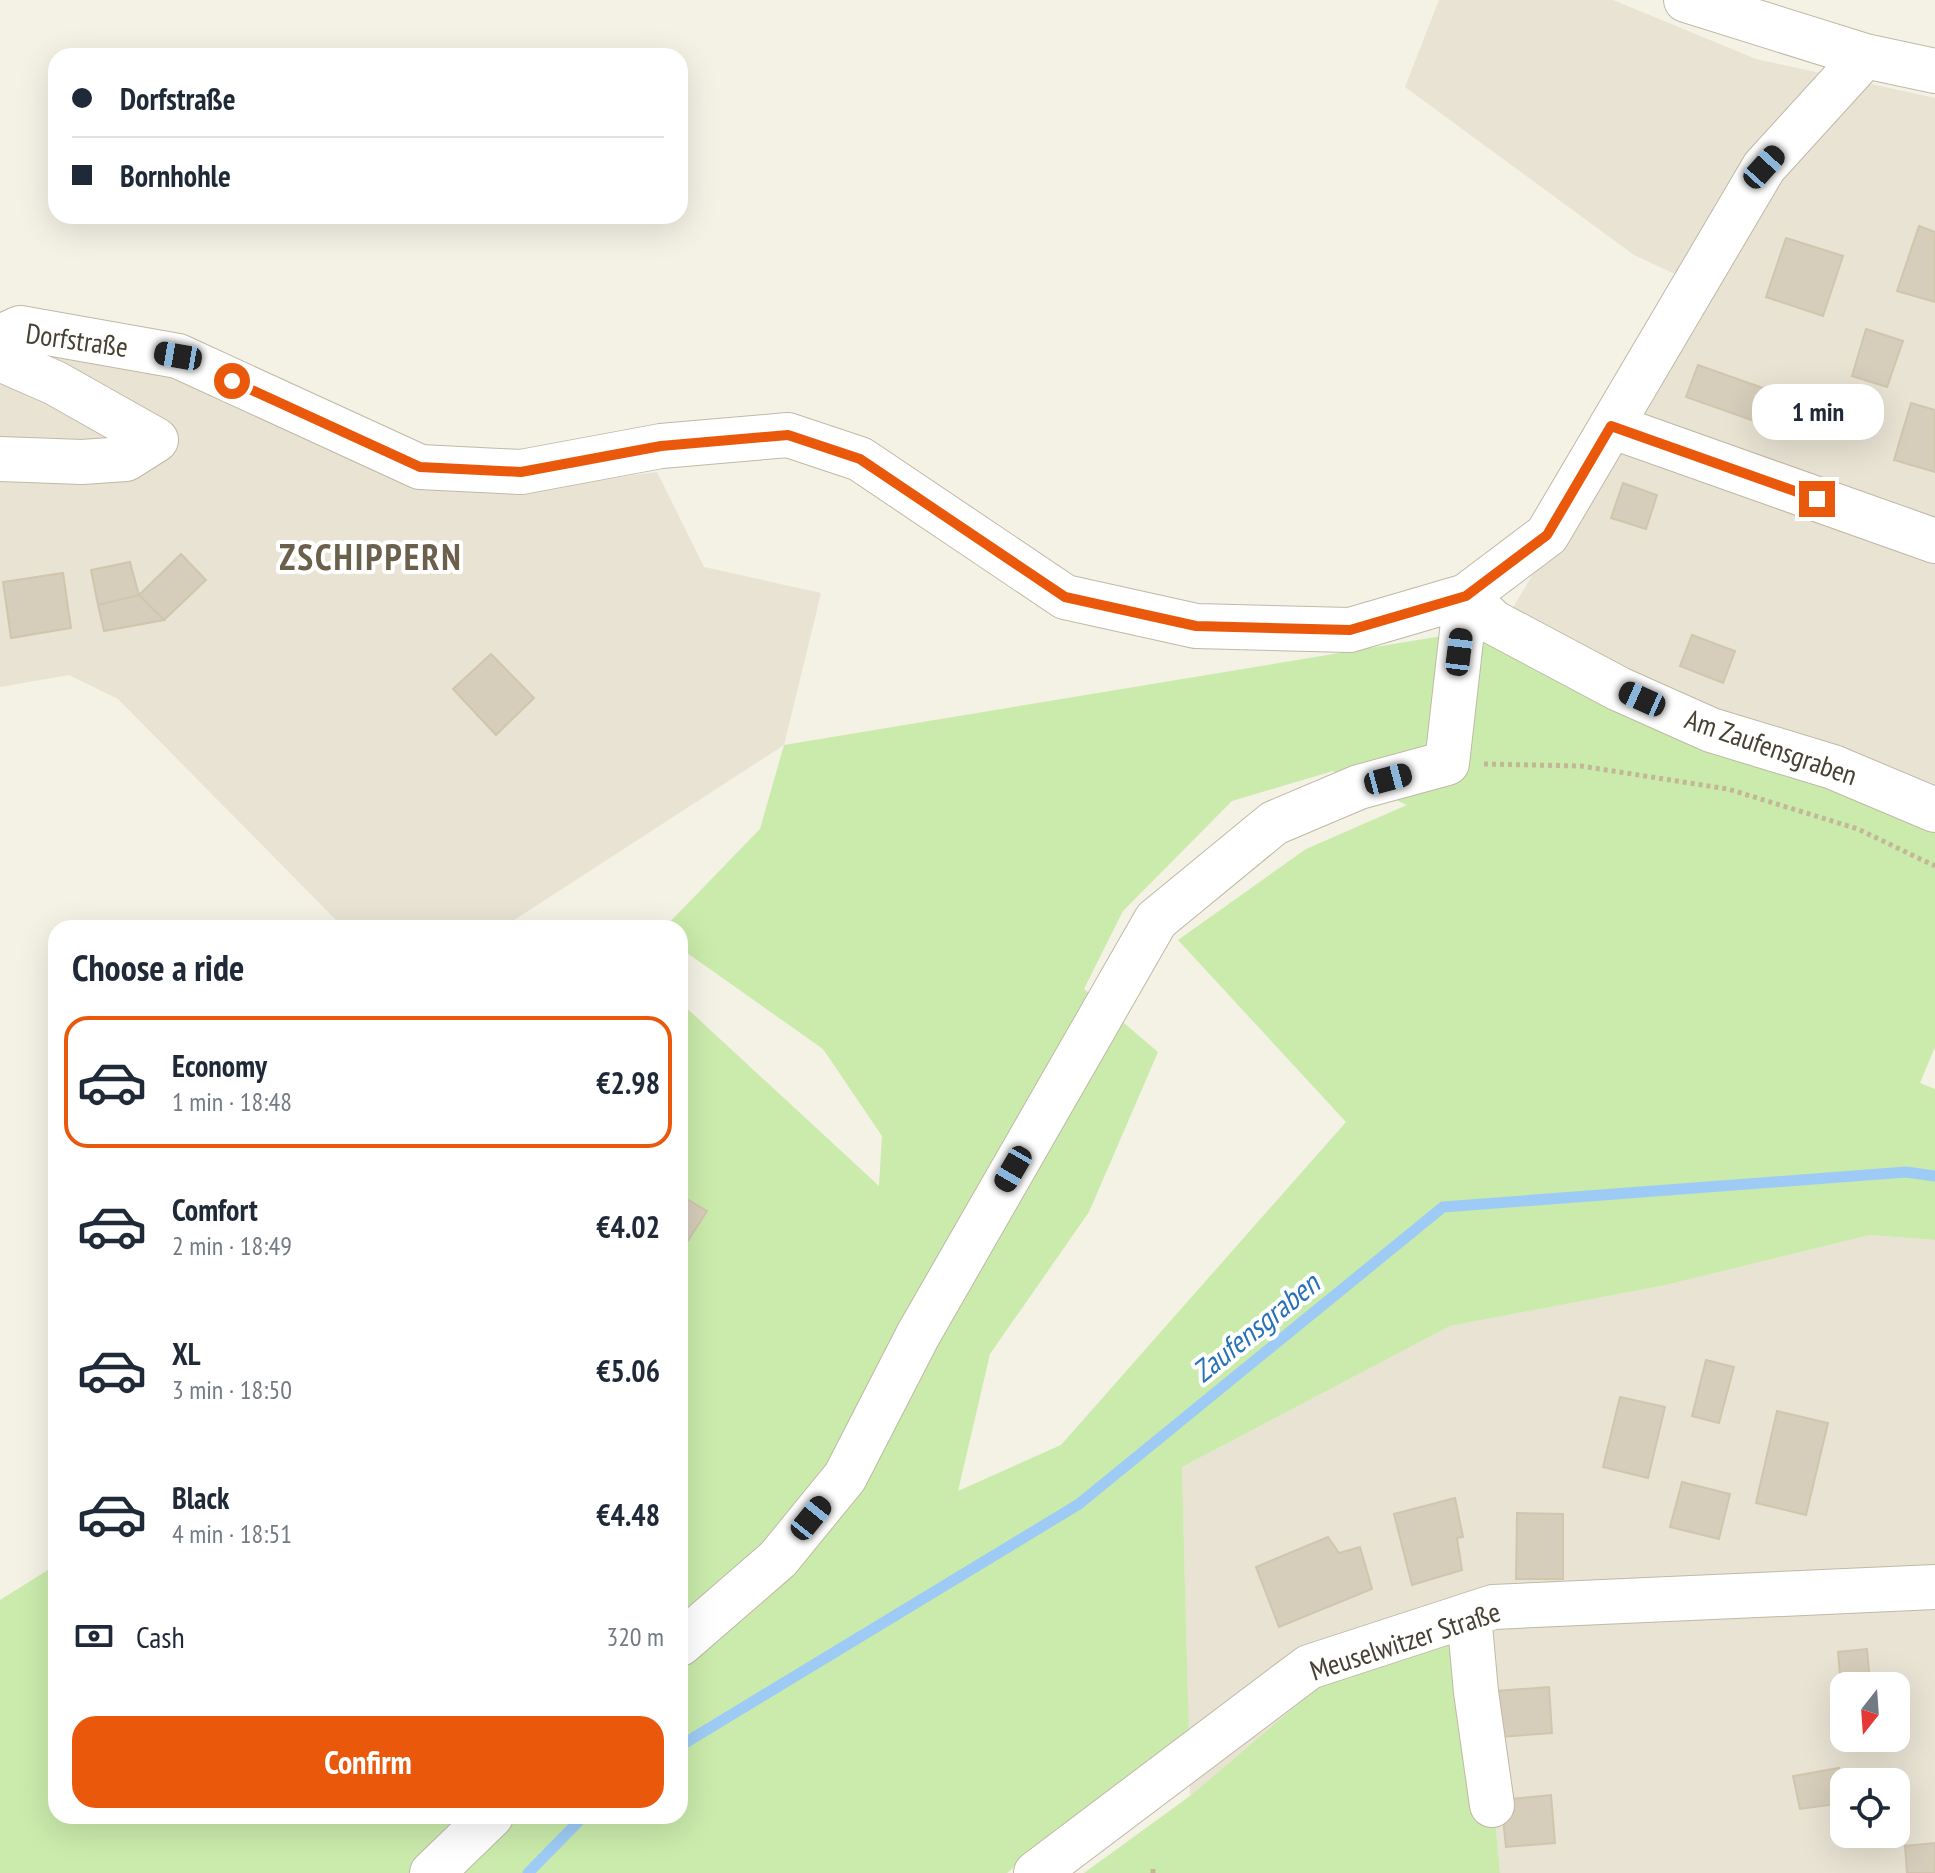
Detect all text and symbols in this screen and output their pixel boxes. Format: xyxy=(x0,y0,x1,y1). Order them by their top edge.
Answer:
text: Dorfstraße xyxy=(120,79,236,118)
car xyxy=(1739,141,1789,193)
text: Bornhohle xyxy=(120,156,231,195)
street label: Dorfstraße xyxy=(24,314,131,365)
car xyxy=(152,340,204,372)
route start xyxy=(214,363,250,399)
callout: 1 min xyxy=(1751,383,1883,439)
text: 1 min xyxy=(1792,395,1844,428)
route end xyxy=(1799,481,1835,517)
district label: ZSCHIPPERN xyxy=(279,533,463,580)
car xyxy=(1444,627,1474,677)
car xyxy=(1615,678,1669,720)
street label: Am Zaufensgraben xyxy=(1680,700,1862,793)
car xyxy=(1362,761,1414,797)
text: Choose a ride xyxy=(72,944,244,991)
icon: car xyxy=(76,1046,148,1118)
text: Economy xyxy=(172,1046,267,1085)
text: €2.98 xyxy=(596,1063,660,1102)
text: 1 min · 18:48 xyxy=(172,1085,292,1118)
car xyxy=(991,1142,1035,1196)
icon: car xyxy=(76,1190,148,1262)
text: Comfort xyxy=(172,1190,258,1229)
text: €4.02 xyxy=(596,1207,660,1246)
text: 2 min · 18:49 xyxy=(172,1229,292,1262)
water label: Zaufensgraben xyxy=(1183,1262,1328,1390)
icon: car xyxy=(76,1334,148,1406)
text: XL xyxy=(172,1334,201,1373)
text: €5.06 xyxy=(596,1351,660,1390)
text: 3 min · 18:50 xyxy=(172,1373,292,1406)
icon: car xyxy=(76,1478,148,1550)
text: Black xyxy=(172,1478,229,1517)
car xyxy=(787,1492,835,1544)
text: €4.48 xyxy=(596,1495,660,1534)
text: 4 min · 18:51 xyxy=(172,1517,292,1550)
street label: Meuselwitzer Straße xyxy=(1305,1592,1505,1689)
icon: cash xyxy=(72,1614,116,1658)
text: Cash xyxy=(136,1617,185,1656)
text: 320 m xyxy=(606,1620,664,1653)
north arrow xyxy=(1830,1672,1910,1752)
map controls xyxy=(1830,1672,1910,1848)
button: Confirm xyxy=(72,1716,664,1808)
button: locate xyxy=(1830,1768,1910,1848)

